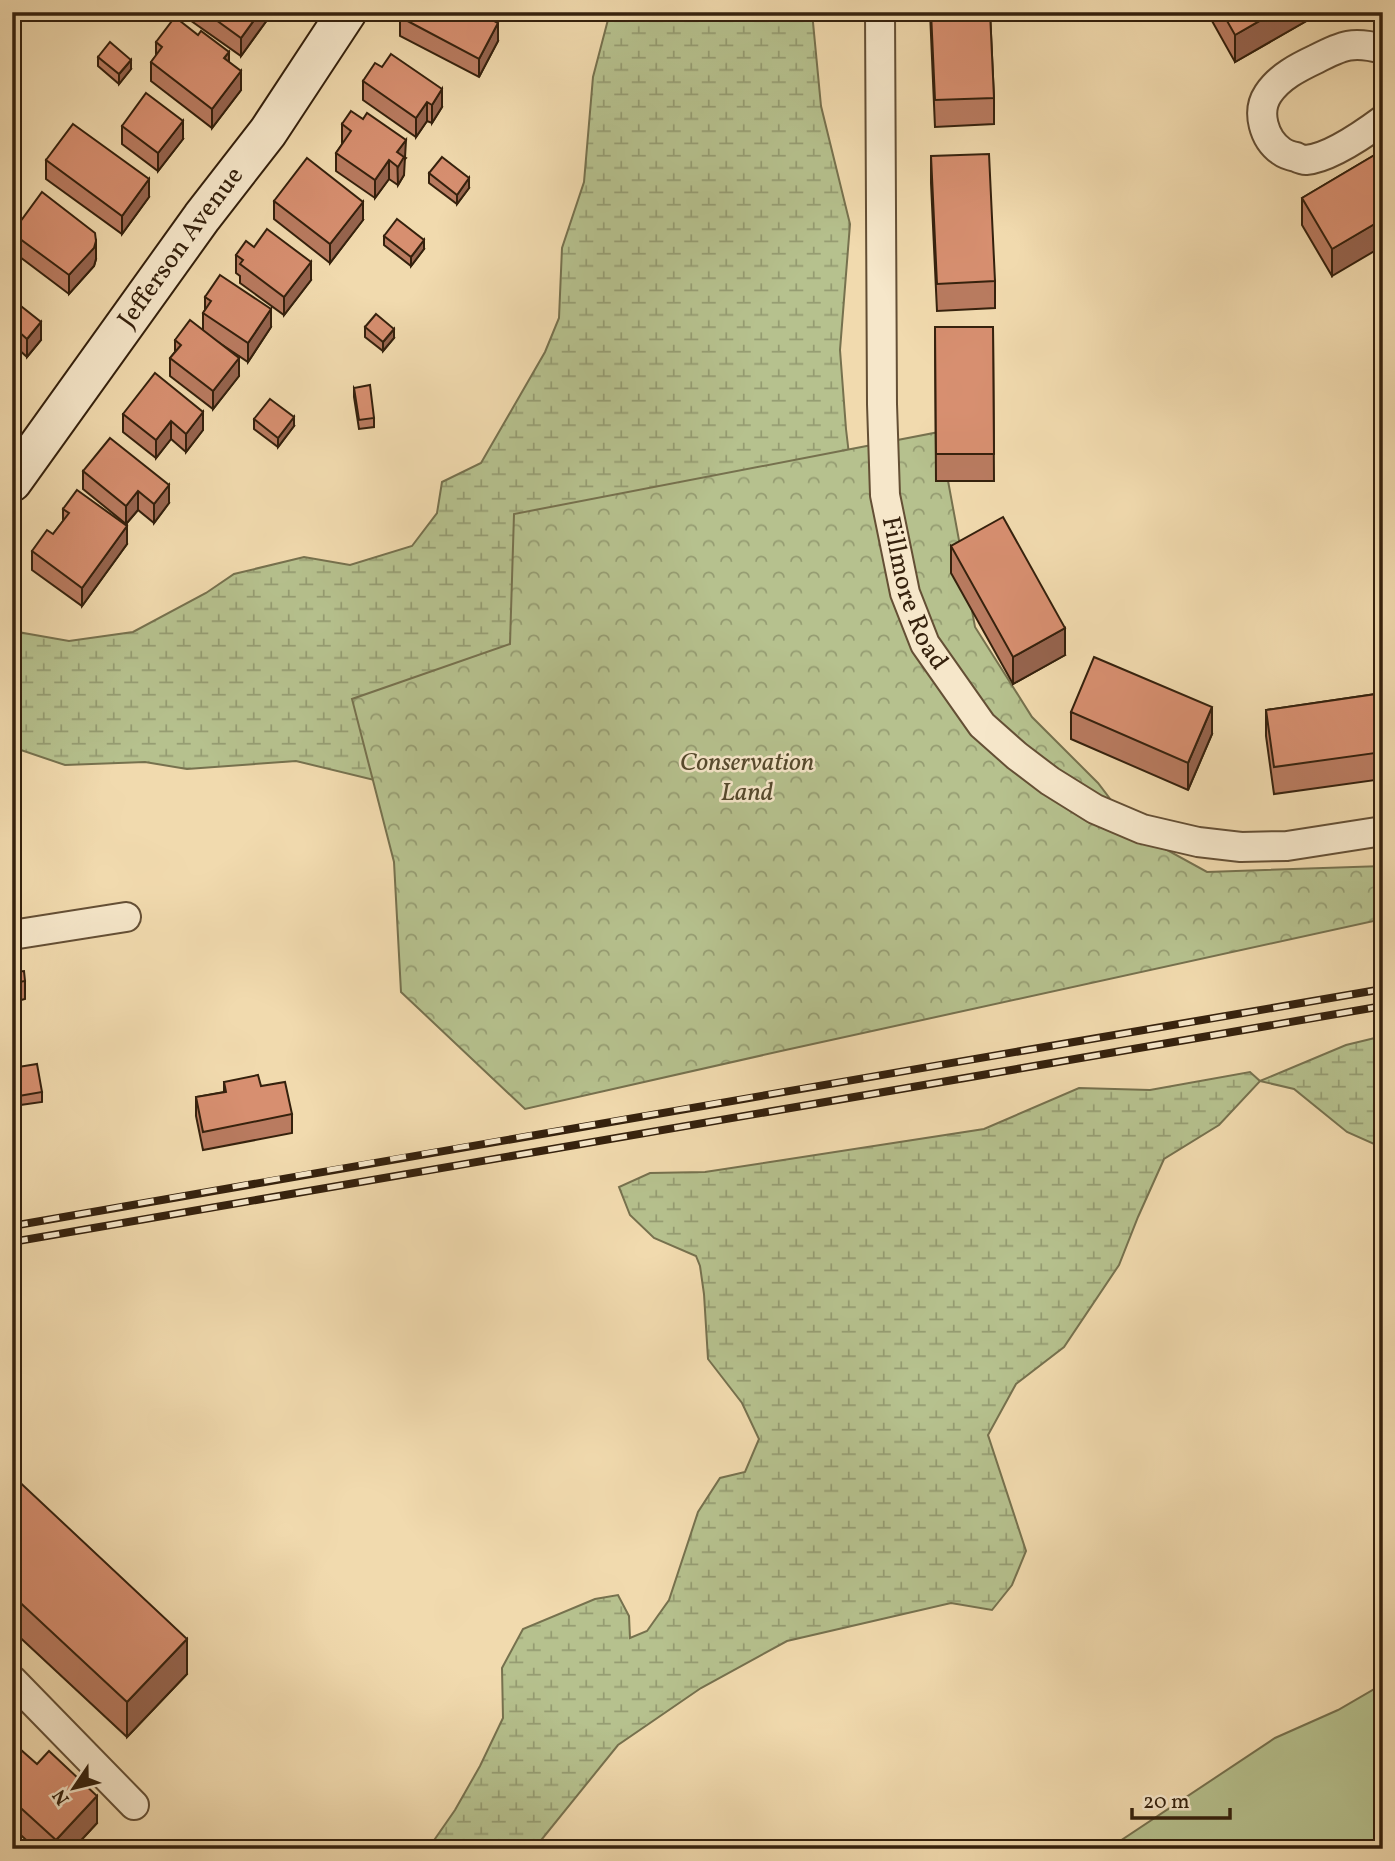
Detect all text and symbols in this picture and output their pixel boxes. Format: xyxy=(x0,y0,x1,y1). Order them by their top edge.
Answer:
street label: Jefferson Avenue xyxy=(110,159,252,336)
street label: Fillmore Road xyxy=(872,513,956,678)
park label: Conservation Land xyxy=(680,745,814,811)
north arrow xyxy=(38,1752,108,1822)
scale bar xyxy=(1132,1777,1230,1821)
text: N xyxy=(47,1783,76,1810)
text: 20 m xyxy=(1143,1788,1189,1817)

